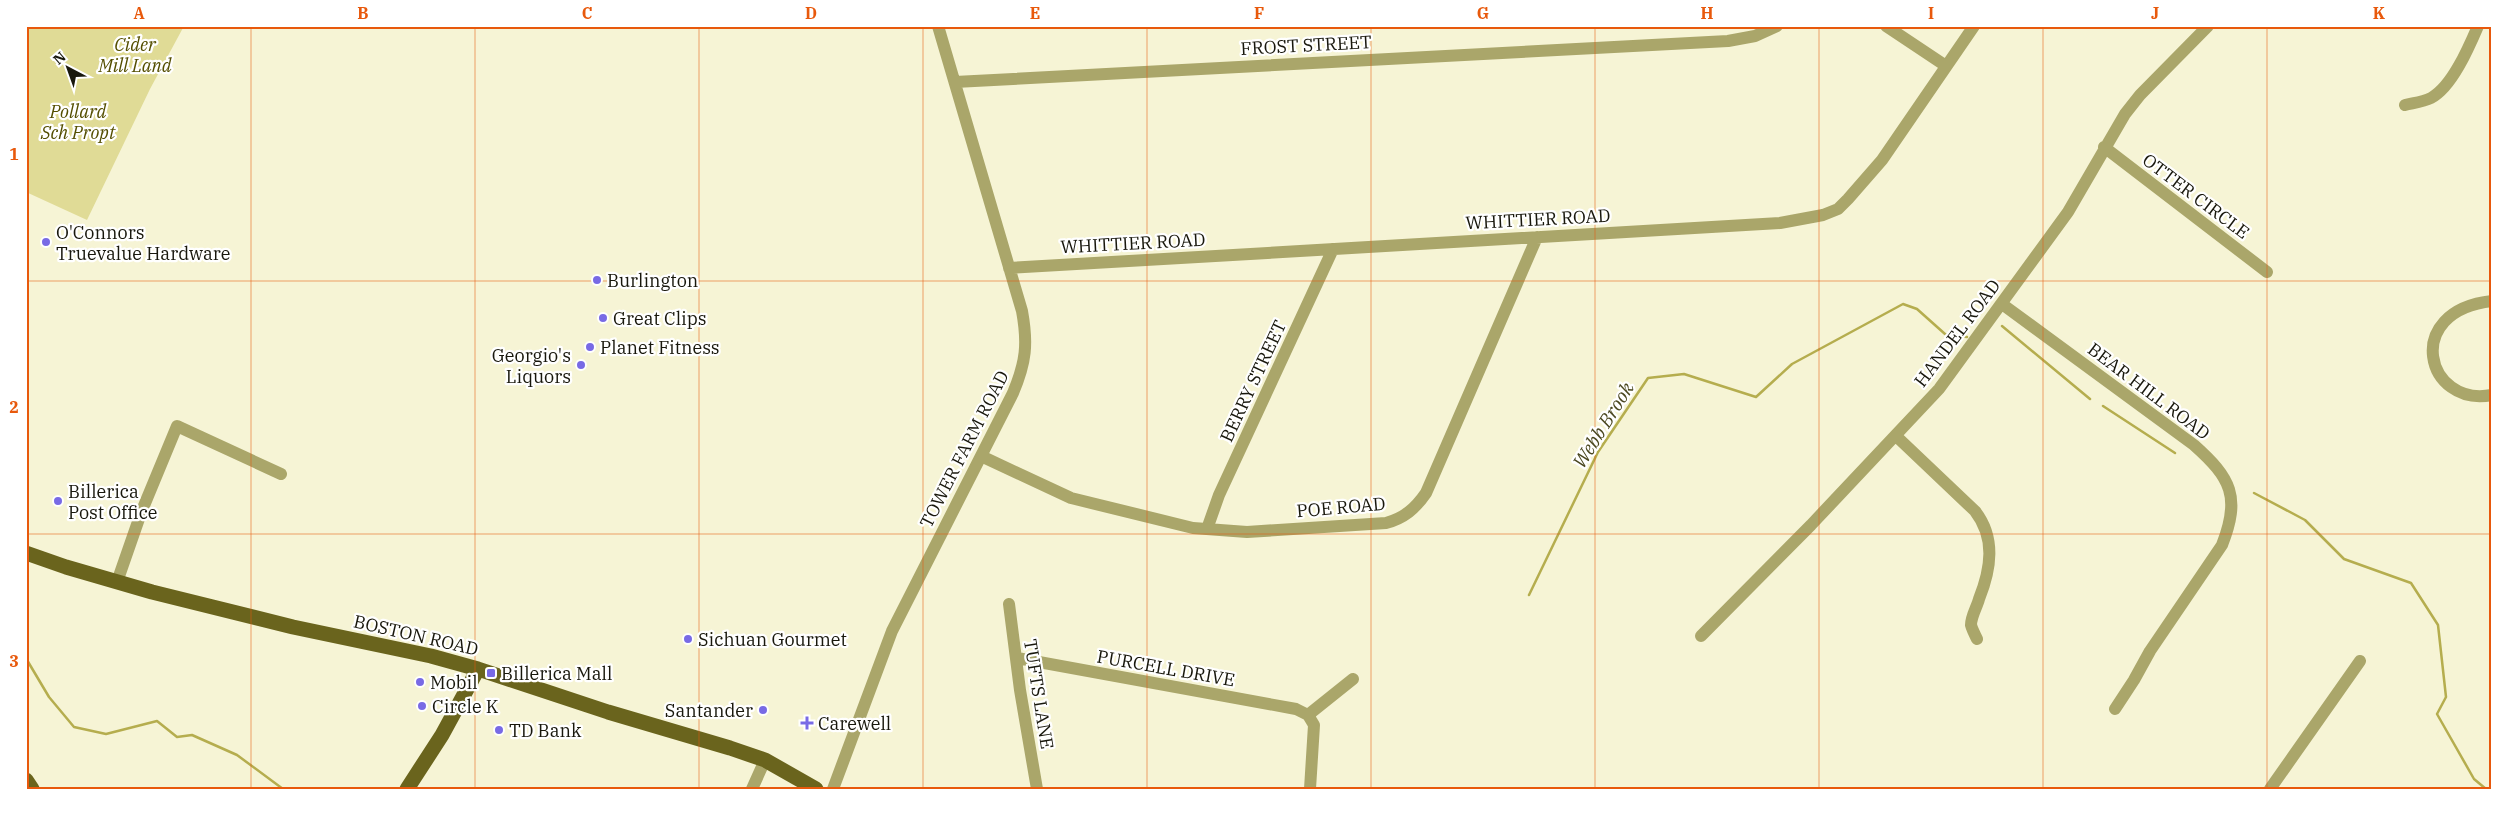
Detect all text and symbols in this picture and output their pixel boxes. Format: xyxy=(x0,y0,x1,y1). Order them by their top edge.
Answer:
text: A xyxy=(133,3,145,23)
text: B xyxy=(357,3,369,23)
text: C xyxy=(582,3,592,23)
text: D xyxy=(805,3,817,23)
text: E xyxy=(1030,3,1040,23)
text: F xyxy=(1254,3,1264,23)
text: G xyxy=(1477,3,1489,23)
text: H xyxy=(1701,3,1714,23)
text: I xyxy=(1928,3,1934,23)
text: J xyxy=(2151,3,2159,23)
text: K xyxy=(2373,3,2386,23)
street label: FROST STREET xyxy=(1240,30,1372,60)
park label: Cider Mill Land xyxy=(97,33,172,77)
north arrow xyxy=(42,42,92,92)
text: N xyxy=(49,48,70,69)
park label: Pollard Sch Propt xyxy=(40,100,116,144)
text: 1 xyxy=(9,144,19,164)
street label: OTTER CIRCLE xyxy=(2138,148,2254,244)
street label: WHITTIER ROAD xyxy=(1465,204,1611,234)
place label: O'Connors Truevalue Hardware xyxy=(56,221,230,265)
street label: WHITTIER ROAD xyxy=(1060,228,1206,258)
marker: O'Connors Truevalue Hardware xyxy=(40,236,52,248)
place label: Burlington xyxy=(607,269,698,292)
marker: Burlington xyxy=(591,274,603,286)
street label: HANDEL ROAD xyxy=(1909,275,2005,391)
place label: Great Clips xyxy=(613,307,707,330)
marker: Great Clips xyxy=(597,312,609,324)
street label: BERRY STREET xyxy=(1215,316,1291,446)
place label: Planet Fitness xyxy=(600,336,720,359)
street label: BEAR HILL ROAD xyxy=(2083,337,2215,445)
marker: Planet Fitness xyxy=(584,341,596,353)
place label: Georgio's Liquors xyxy=(492,344,571,388)
marker: Georgio's Liquors xyxy=(575,359,587,371)
street label: TOWER FARM ROAD xyxy=(914,367,1014,531)
water label: Webb Brook xyxy=(1567,377,1639,473)
text: 2 xyxy=(9,397,19,417)
place label: Billerica Post Office xyxy=(68,480,157,524)
street label: POE ROAD xyxy=(1296,492,1386,522)
marker: Billerica Post Office xyxy=(52,495,64,507)
street label: BOSTON ROAD xyxy=(351,609,481,661)
place label: Sichuan Gourmet xyxy=(698,628,847,651)
marker: Sichuan Gourmet xyxy=(682,633,694,645)
street label: TUFTS LANE xyxy=(1019,637,1059,751)
street label: PURCELL DRIVE xyxy=(1095,645,1237,691)
text: 3 xyxy=(9,651,19,671)
place label: Billerica Mall xyxy=(501,662,612,685)
marker: Billerica Mall xyxy=(485,667,497,679)
place label: Mobil xyxy=(430,671,478,694)
marker: Mobil xyxy=(414,676,426,688)
place label: Circle K xyxy=(432,695,499,718)
place label: Santander xyxy=(665,699,753,722)
marker: Circle K xyxy=(416,700,428,712)
marker: Santander xyxy=(757,704,769,716)
place label: Carewell xyxy=(818,712,891,735)
marker: Carewell xyxy=(800,716,814,730)
place label: TD Bank xyxy=(509,719,582,742)
marker: TD Bank xyxy=(493,724,505,736)

